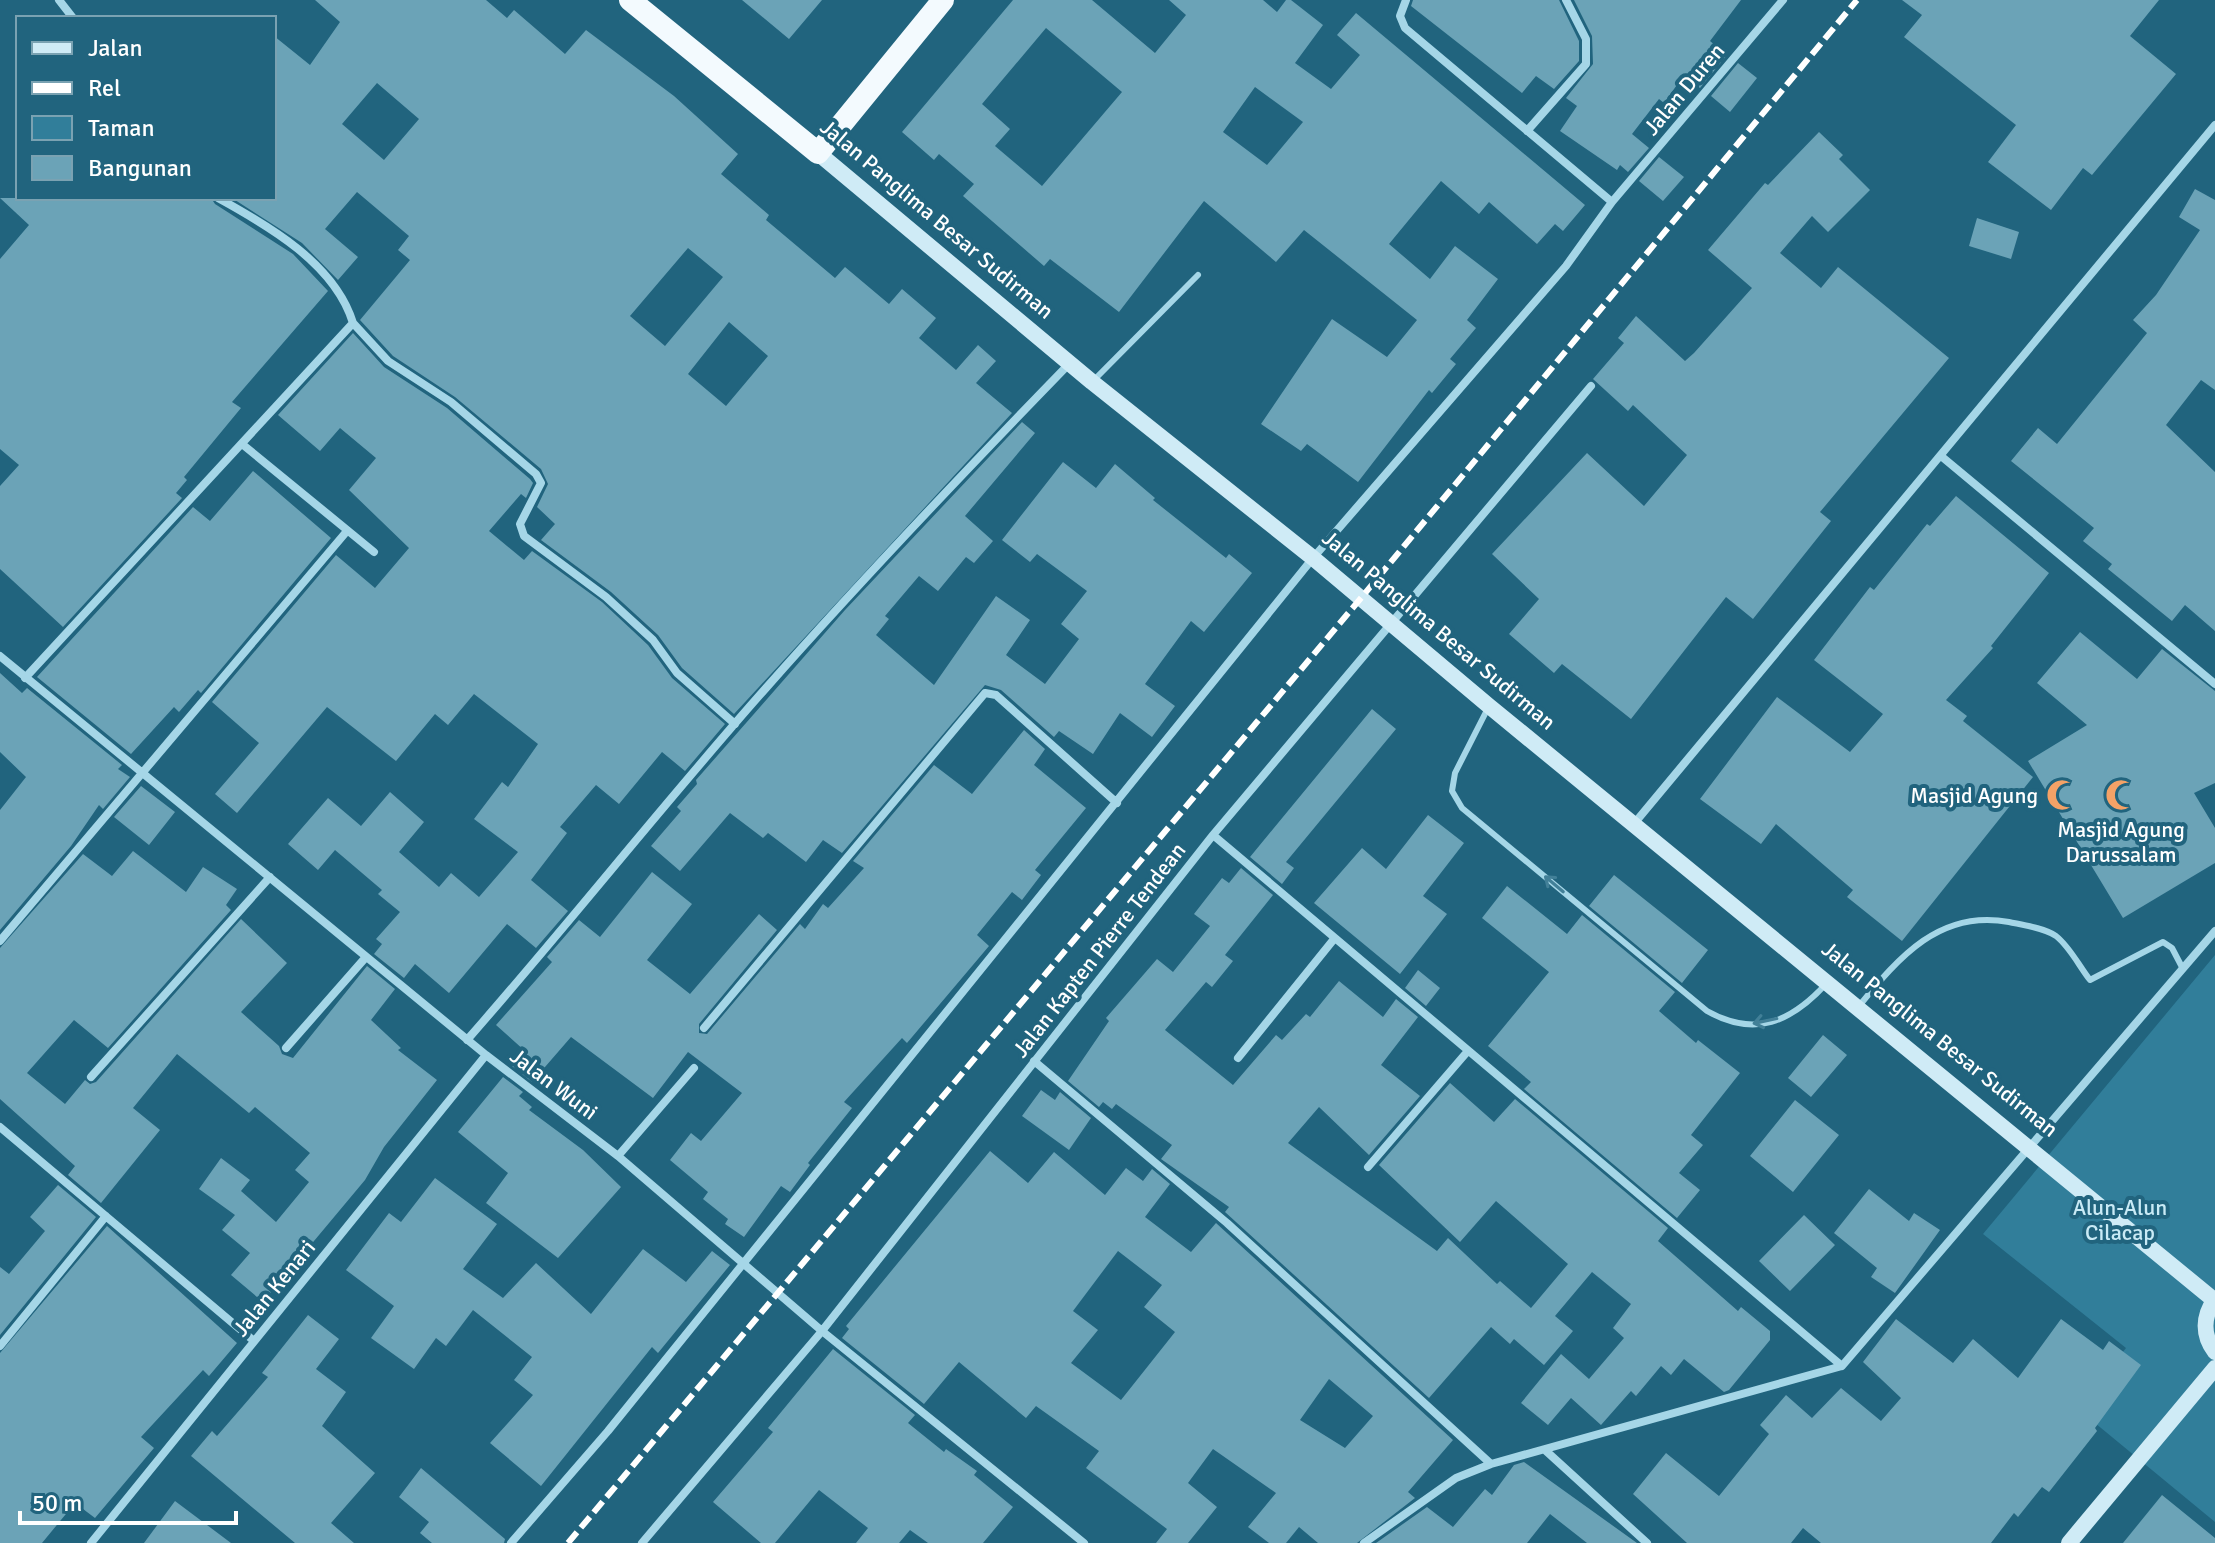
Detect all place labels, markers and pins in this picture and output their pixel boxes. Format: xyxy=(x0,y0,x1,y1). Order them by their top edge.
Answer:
mosque icon: Masjid Agung xyxy=(2045,778,2079,812)
mosque icon: Masjid Agung Darussalam xyxy=(2104,778,2138,812)
place label: Masjid Agung xyxy=(1910,782,2038,809)
place label: Masjid Agung Darussalam xyxy=(2057,816,2185,868)

